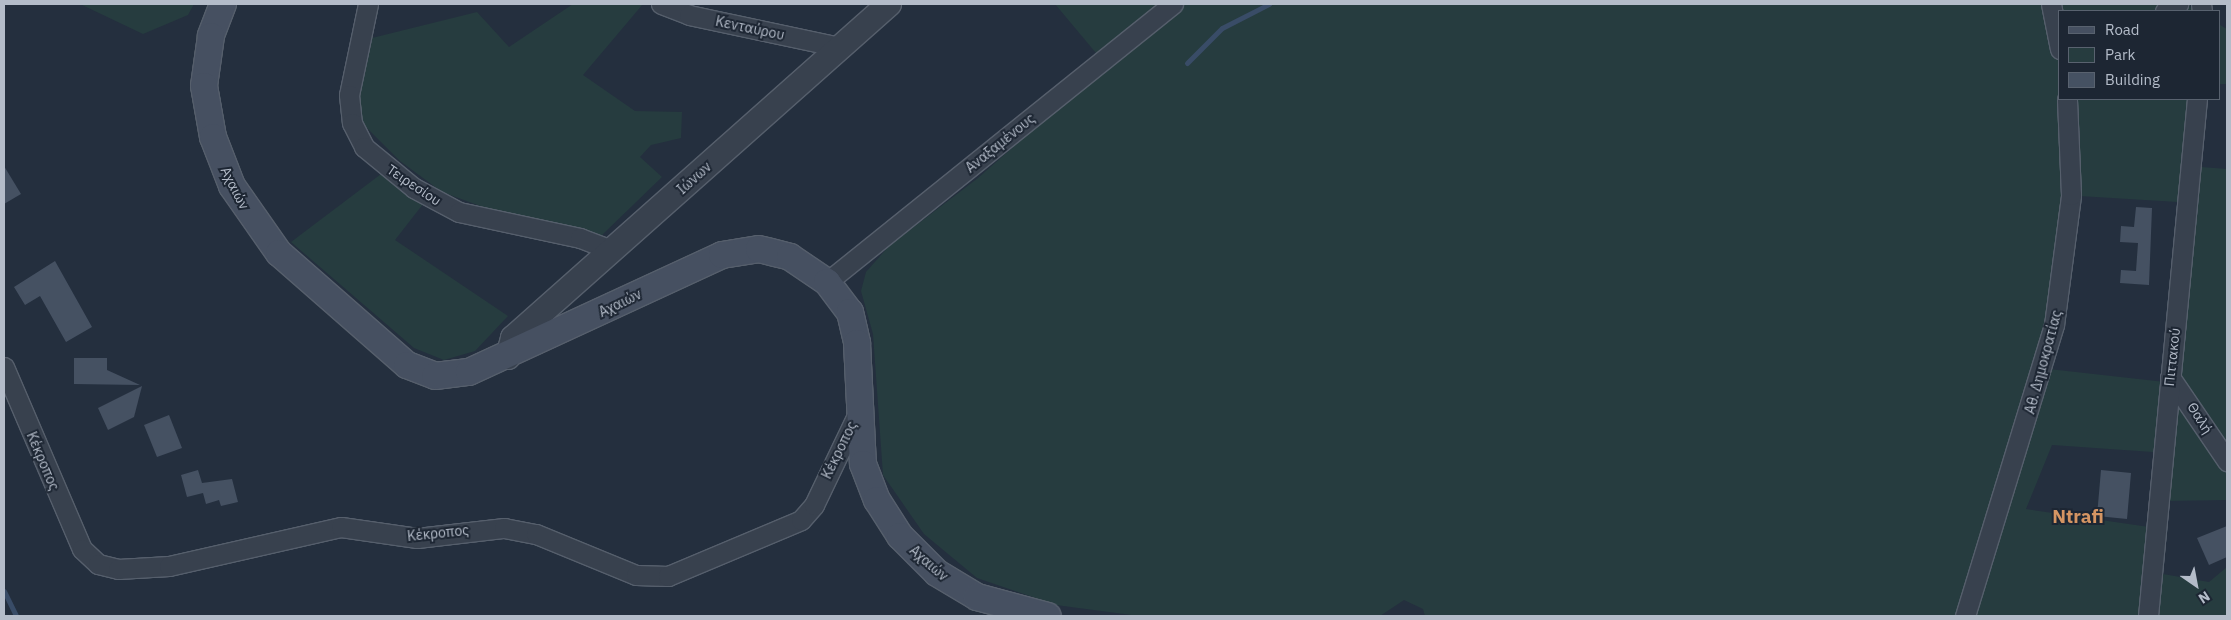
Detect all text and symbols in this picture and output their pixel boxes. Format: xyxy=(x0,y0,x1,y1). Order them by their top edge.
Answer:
legend xyxy=(2058,10,2221,100)
street label: Κενταύρου xyxy=(714,12,786,44)
text: Road xyxy=(2105,20,2140,39)
text: Park xyxy=(2105,45,2135,64)
text: Building xyxy=(2105,70,2160,89)
street label: Αναξαμένους xyxy=(962,110,1038,176)
street label: Ιώνων xyxy=(673,158,715,198)
street label: Τειρεσίου xyxy=(384,161,444,209)
street label: Αχαιών xyxy=(217,164,253,212)
street label: Αχαιών xyxy=(596,285,644,321)
street label: Αθ. Δημοκρατίας xyxy=(2021,308,2065,416)
street label: Πιττακού xyxy=(2161,327,2183,387)
street label: Θαλή xyxy=(2184,399,2216,437)
street label: Κέκροπος xyxy=(818,418,860,482)
street label: Κέκροπος xyxy=(23,429,63,493)
district label: Ntrafi xyxy=(2052,506,2104,528)
street label: Κέκροπος xyxy=(406,521,470,545)
street label: Αχαιών xyxy=(906,542,952,584)
north arrow xyxy=(2171,560,2221,610)
text: N xyxy=(2195,587,2213,608)

